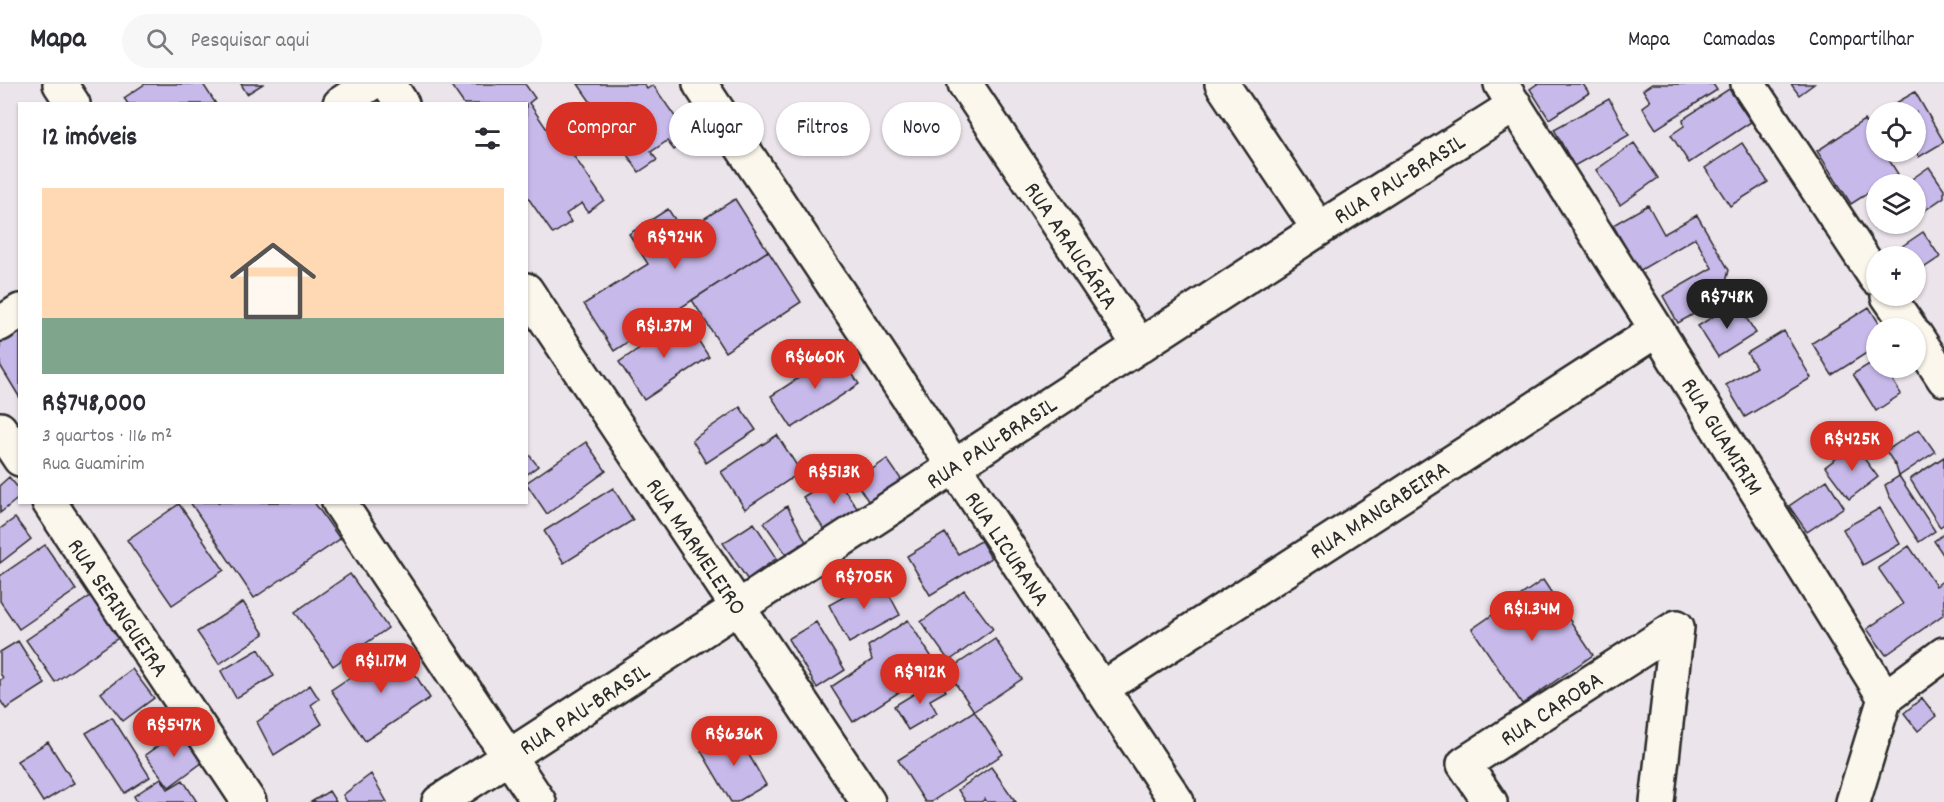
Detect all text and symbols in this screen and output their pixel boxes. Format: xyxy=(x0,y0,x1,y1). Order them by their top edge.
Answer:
search box xyxy=(122,14,542,68)
text: Mapa xyxy=(30,21,86,61)
icon: search xyxy=(143,25,176,58)
text: Pesquisar aqui xyxy=(191,26,309,57)
text: Mapa xyxy=(1628,26,1670,56)
text: Camadas xyxy=(1703,26,1776,56)
text: Compartilhar xyxy=(1809,26,1914,56)
chip: Comprar xyxy=(546,102,657,156)
chip: Alugar xyxy=(669,102,764,156)
chip: Filtros xyxy=(776,102,870,156)
chip: Novo xyxy=(882,102,961,156)
map controls xyxy=(1866,102,1926,378)
button: locate xyxy=(1866,102,1926,162)
text: 12 imóveis xyxy=(42,120,137,157)
icon: filters xyxy=(471,122,504,155)
street label: RUA PAU-BRASIL xyxy=(1328,126,1473,235)
button: layers xyxy=(1866,174,1926,234)
street label: RUA ARAUCÁRIA xyxy=(1014,176,1125,317)
pin: R$924K xyxy=(626,219,724,270)
text: R$924K xyxy=(647,224,703,252)
icon: home xyxy=(219,227,327,335)
button: + xyxy=(1866,246,1926,306)
pin: R$748K xyxy=(1678,279,1776,330)
text: R$748K xyxy=(1700,284,1754,312)
pin: R$1.37M xyxy=(609,308,719,359)
text: R$1.37M xyxy=(636,313,692,341)
button: − xyxy=(1866,318,1926,378)
pin: R$660K xyxy=(766,339,864,390)
text: R$660K xyxy=(785,344,845,372)
street label: RUA GUAMIRIM xyxy=(1671,372,1770,503)
text: R$748,000 xyxy=(42,386,146,423)
street label: RUA PAU-BRASIL xyxy=(921,389,1065,500)
pin: R$425K xyxy=(1803,421,1901,472)
text: 3 quartos · 116 m² xyxy=(42,423,172,451)
text: R$425K xyxy=(1824,426,1880,454)
text: Rua Guamirim xyxy=(42,451,145,479)
pin: R$513K xyxy=(785,454,883,505)
street label: RUA MANGABEIRA xyxy=(1304,454,1457,570)
text: R$513K xyxy=(808,459,860,487)
street label: RUA MARMELEIRO xyxy=(636,472,753,623)
street label: RUA LICURANA xyxy=(954,485,1057,614)
street label: RUA SERINGUEIRA xyxy=(57,532,176,685)
pin: R$705K xyxy=(815,559,913,610)
text: R$705K xyxy=(836,564,892,592)
pin: R$1.34M xyxy=(1477,591,1587,642)
text: R$1.34M xyxy=(1504,596,1560,624)
pin: R$1.17M xyxy=(326,643,436,694)
text: R$1.17M xyxy=(355,648,407,676)
pin: R$912K xyxy=(871,654,969,705)
street label: RUA PAU-BRASIL xyxy=(514,655,658,766)
text: R$912K xyxy=(894,659,946,687)
street label: RUA CAROBA xyxy=(1494,664,1611,757)
pin: R$547K xyxy=(125,707,223,758)
text: R$547K xyxy=(147,712,201,740)
pin: R$636K xyxy=(685,716,783,767)
text: R$636K xyxy=(705,721,763,749)

